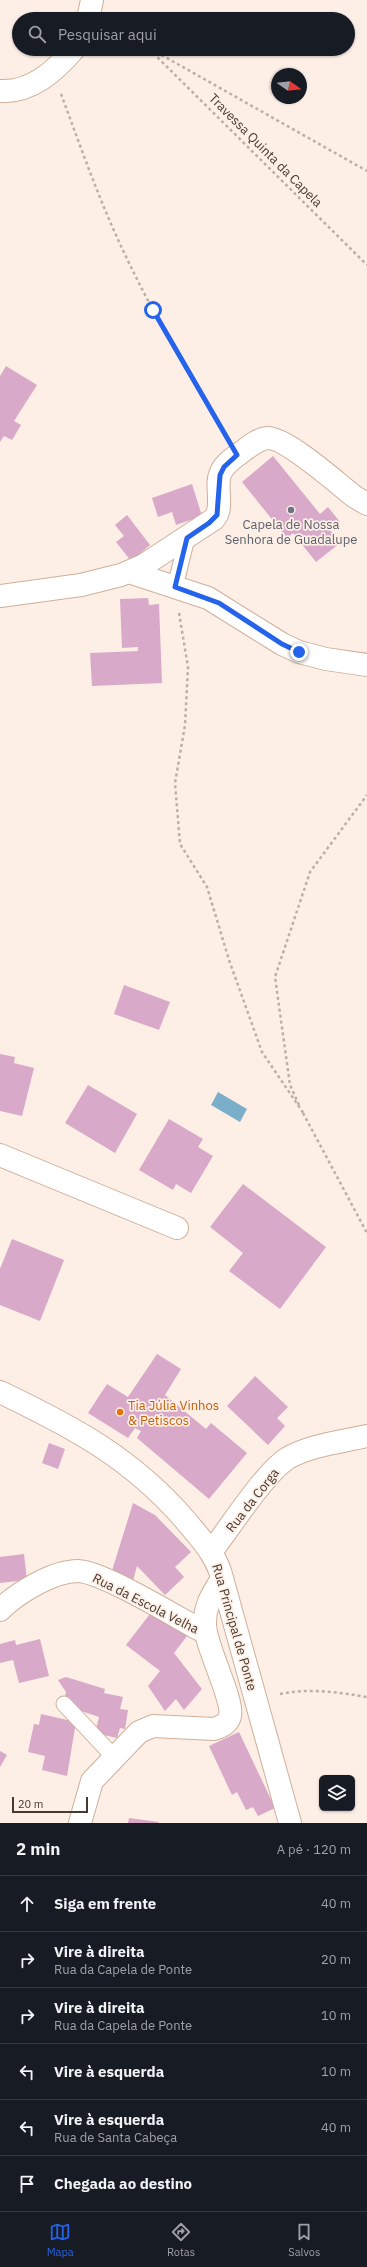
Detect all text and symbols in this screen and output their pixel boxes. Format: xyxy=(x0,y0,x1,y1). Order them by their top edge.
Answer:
search box xyxy=(12,12,355,56)
icon: search xyxy=(26,23,48,45)
text: Pesquisar aqui xyxy=(58,25,157,44)
north arrow xyxy=(271,68,307,104)
street label: Travessa Quinta da Capela xyxy=(205,90,326,211)
route start xyxy=(144,301,162,319)
marker: Capela de Nossa Senhora de Guadalupe xyxy=(286,505,296,515)
place label: Capela de Nossa Senhora de Guadalupe xyxy=(225,516,357,548)
route end xyxy=(290,643,308,661)
place label: Tia Júlia Vinhos & Petiscos xyxy=(128,1397,219,1429)
marker: Tia Júlia Vinhos & Petiscos xyxy=(115,1407,125,1417)
street label: Rua da Corga xyxy=(222,1465,283,1536)
street label: Rua Principal de Ponte xyxy=(208,1562,261,1693)
street label: Rua da Escola Velha xyxy=(90,1569,202,1638)
map controls xyxy=(319,1775,355,1811)
button: layers xyxy=(319,1775,355,1811)
scale bar xyxy=(12,1795,88,1814)
text: 20 m xyxy=(18,1797,43,1811)
text: 2 min xyxy=(16,1838,60,1860)
text: A pé · 120 m xyxy=(277,1841,351,1858)
icon: ahead xyxy=(16,1893,38,1915)
text: Siga em frente xyxy=(54,1894,156,1913)
text: 40 m xyxy=(321,1895,351,1912)
text: Vire à direita xyxy=(54,1942,144,1961)
icon: right xyxy=(16,1949,38,1971)
text: 20 m xyxy=(321,1951,351,1968)
text: Rua da Capela de Ponte xyxy=(54,1961,192,1978)
text: Vire à direita xyxy=(54,1998,144,2017)
icon: right xyxy=(16,2005,38,2027)
text: 10 m xyxy=(321,2007,351,2024)
text: Rua da Capela de Ponte xyxy=(54,2017,192,2034)
icon: left xyxy=(16,2061,38,2083)
text: Vire à esquerda xyxy=(54,2062,164,2081)
text: 10 m xyxy=(321,2063,351,2080)
text: Vire à esquerda xyxy=(54,2110,164,2129)
icon: left xyxy=(16,2117,38,2139)
text: 40 m xyxy=(321,2119,351,2136)
text: Rua de Santa Cabeça xyxy=(54,2129,177,2146)
icon: arrive xyxy=(16,2173,38,2195)
text: Chegada ao destino xyxy=(54,2174,192,2193)
tab: Mapa xyxy=(47,2221,74,2259)
tab: Rotas xyxy=(167,2221,195,2259)
tab: Salvos xyxy=(288,2221,320,2259)

